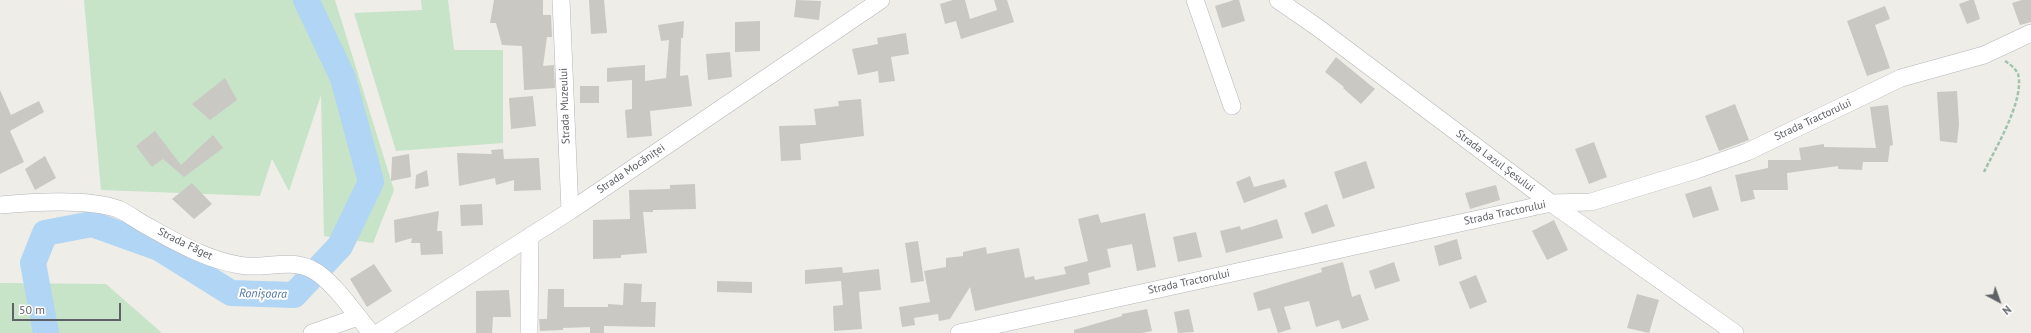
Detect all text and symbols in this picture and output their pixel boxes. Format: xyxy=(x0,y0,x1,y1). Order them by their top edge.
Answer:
street label: Strada Muzeului xyxy=(557,68,573,144)
street label: Strada Tractorului xyxy=(1772,96,1854,144)
street label: Strada Lazul Șesului xyxy=(1453,127,1537,195)
street label: Strada Mocăniței xyxy=(594,141,668,197)
street label: Strada Tractorului xyxy=(1463,198,1547,228)
street label: Strada Făget xyxy=(155,225,215,263)
street label: Strada Tractorului xyxy=(1147,267,1231,297)
north arrow xyxy=(1979,281,2019,321)
water label: Ronișoara xyxy=(239,286,287,302)
scale bar xyxy=(14,295,123,321)
text: 50 m xyxy=(19,302,45,317)
text: N xyxy=(2000,302,2014,318)

